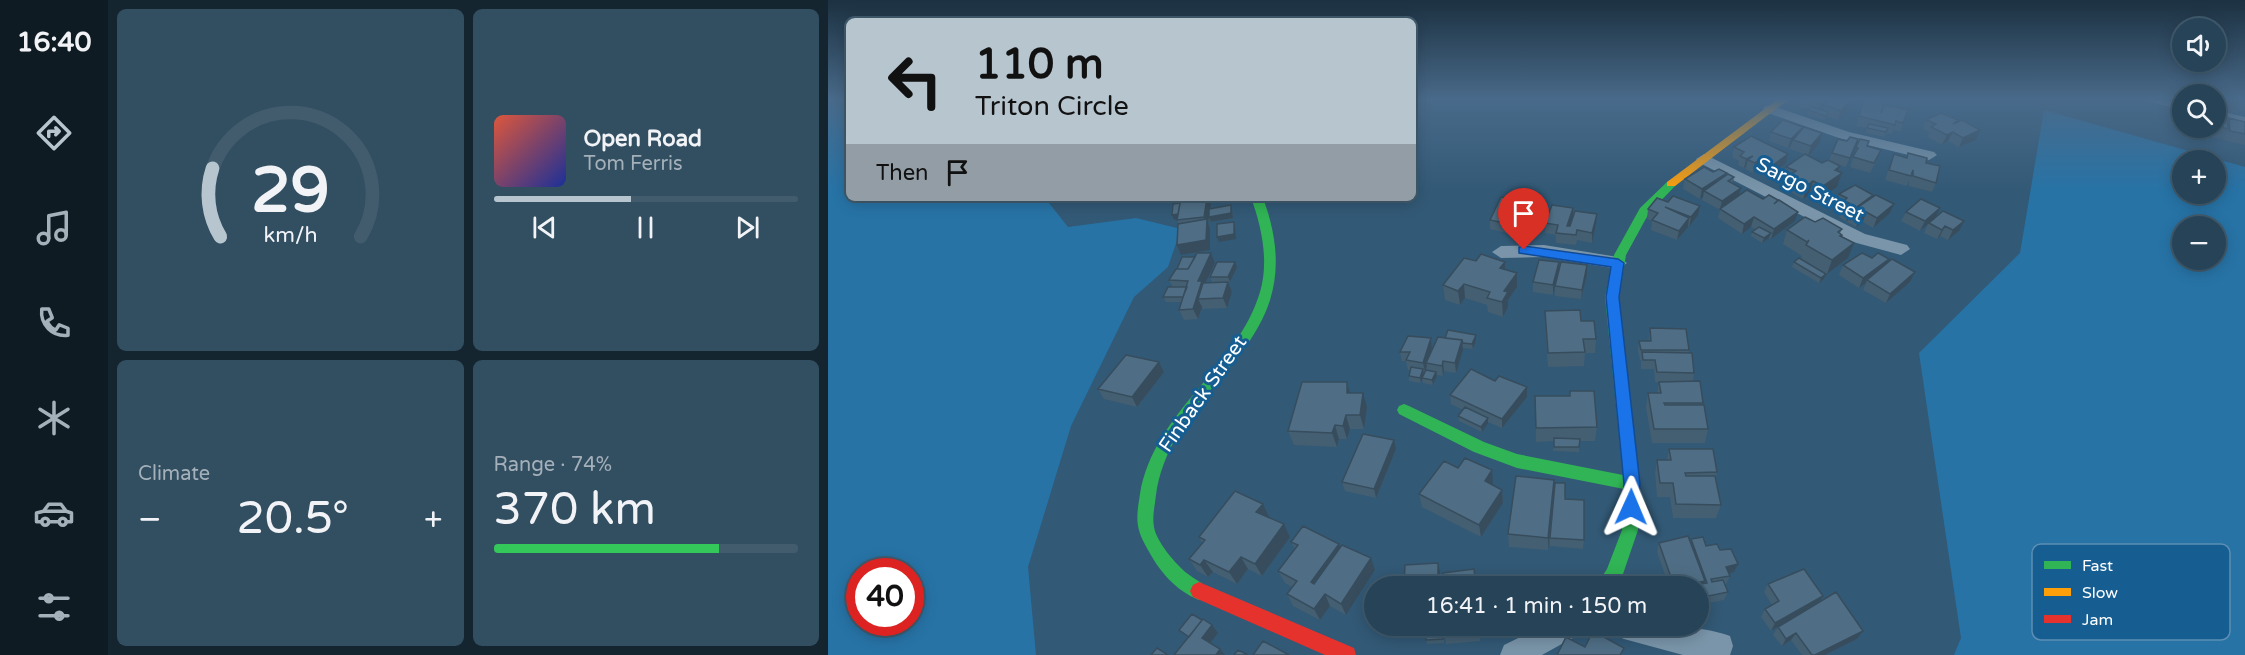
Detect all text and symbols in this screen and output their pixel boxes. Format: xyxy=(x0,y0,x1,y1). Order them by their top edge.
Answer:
map controls xyxy=(2172,18,2226,270)
button: sound xyxy=(2172,18,2226,72)
text: 16:40 xyxy=(17,26,91,59)
text: 110 m xyxy=(975,39,1104,90)
icon: left xyxy=(876,42,954,120)
button: search xyxy=(2172,84,2226,138)
text: Triton Circle xyxy=(975,90,1129,123)
icon: directions xyxy=(33,112,75,154)
text: Open Road xyxy=(584,126,702,152)
button: + xyxy=(2172,150,2226,204)
text: Tom Ferris xyxy=(584,152,683,176)
street label: Sargo Street xyxy=(1752,153,1868,228)
text: 29 xyxy=(251,154,329,229)
icon: arrive xyxy=(941,156,974,189)
text: Then xyxy=(876,160,929,186)
pin xyxy=(1498,188,1549,250)
icon: arrive xyxy=(1507,197,1540,230)
icon: music xyxy=(33,207,75,249)
icon: previous xyxy=(528,211,561,244)
icon: pause xyxy=(629,211,662,244)
icon: next xyxy=(731,211,764,244)
button: − xyxy=(2172,216,2226,270)
text: km/h xyxy=(263,222,317,248)
icon: phone xyxy=(33,302,75,344)
street label: Finback Street xyxy=(1154,331,1252,457)
icon: climate xyxy=(33,397,75,439)
text: Range · 74% xyxy=(494,453,612,477)
text: Climate xyxy=(138,462,210,486)
position arrow xyxy=(1599,475,1663,539)
text: 370 km xyxy=(494,483,656,537)
icon: car xyxy=(33,492,75,534)
text: 20.5° xyxy=(236,492,349,546)
text: − xyxy=(138,500,162,539)
text: + xyxy=(424,500,442,539)
legend xyxy=(2032,544,2230,640)
text: Fast xyxy=(2082,556,2113,576)
speed limit sign: 40 xyxy=(846,558,924,636)
text: Slow xyxy=(2082,583,2118,603)
icon: filters xyxy=(33,586,75,628)
text: 16:41 · 1 min · 150 m xyxy=(1426,593,1647,619)
text: Jam xyxy=(2082,610,2113,630)

